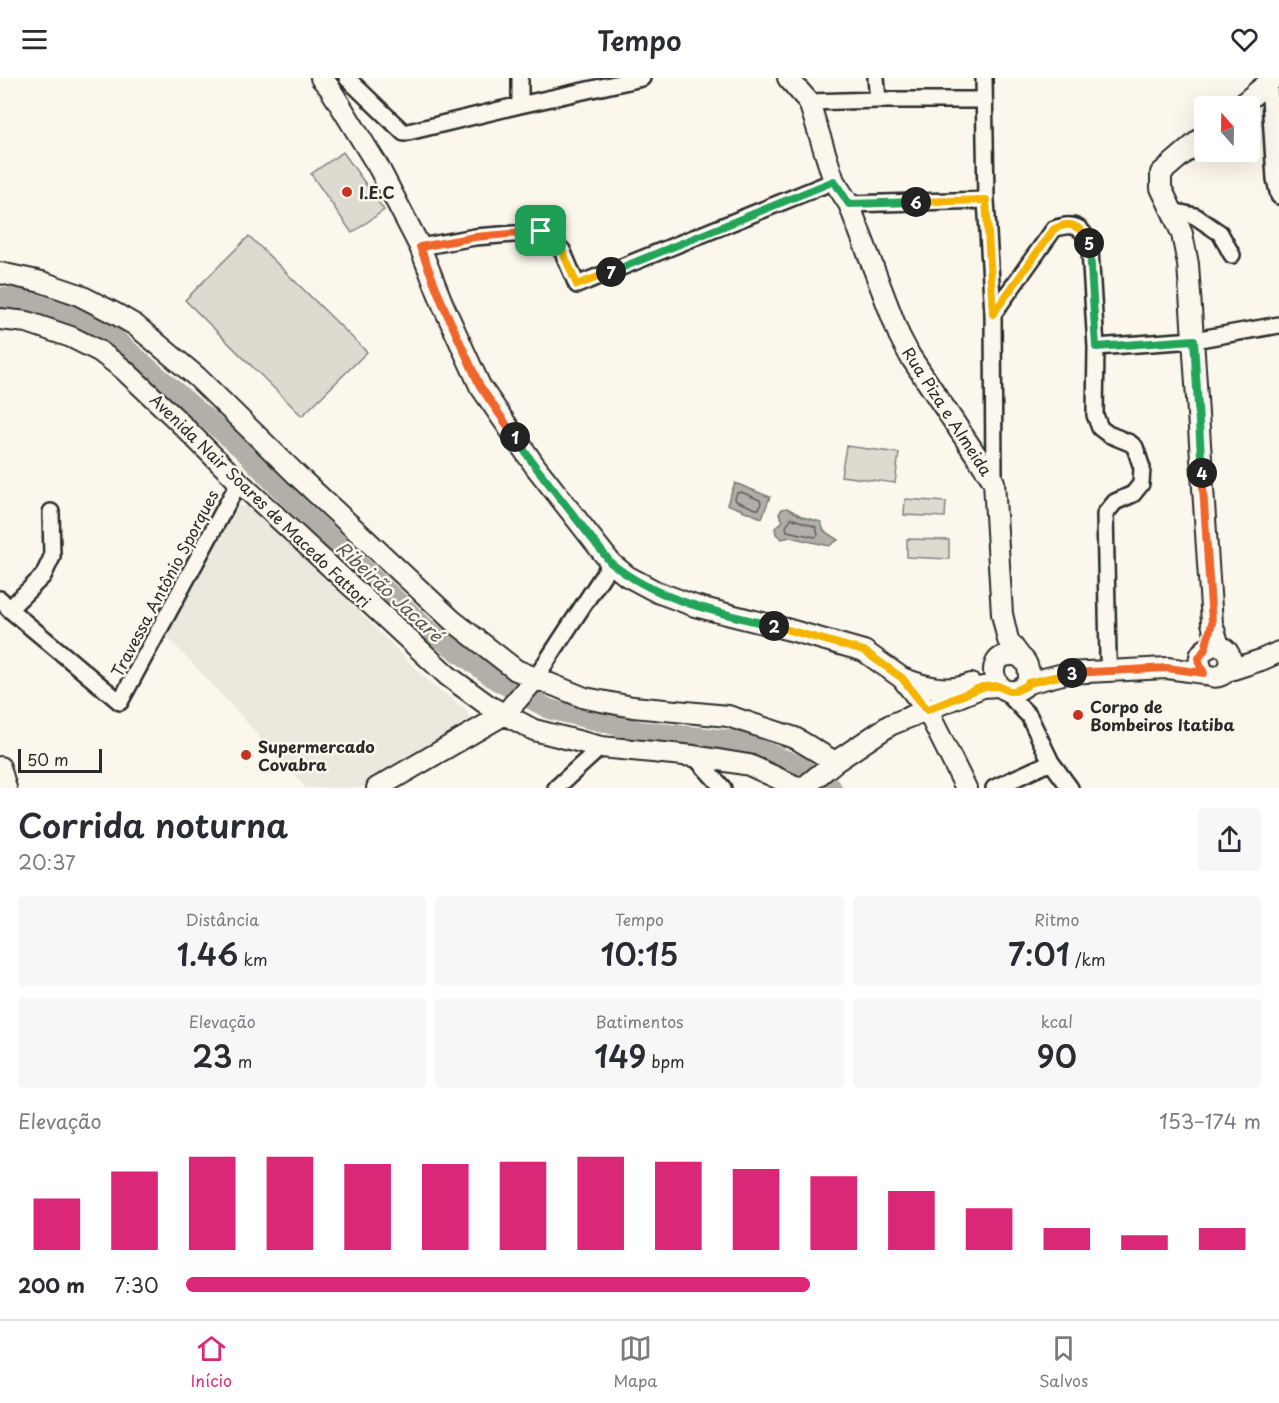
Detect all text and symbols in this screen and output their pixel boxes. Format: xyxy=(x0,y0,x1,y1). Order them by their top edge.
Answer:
text: Tempo xyxy=(597,19,682,60)
icon: menu xyxy=(18,23,51,56)
icon: heart xyxy=(1228,23,1261,56)
north arrow xyxy=(1194,96,1260,162)
map controls xyxy=(1194,96,1260,162)
place label: I.E.C xyxy=(359,180,395,204)
marker: I.E.C xyxy=(340,185,354,199)
pin: 6 xyxy=(901,187,931,217)
text: 6 xyxy=(910,190,922,214)
pin xyxy=(515,205,566,256)
icon: arrive xyxy=(524,214,557,247)
pin: 5 xyxy=(1074,228,1104,258)
text: 5 xyxy=(1084,231,1094,255)
pin: 7 xyxy=(596,257,626,287)
text: 7 xyxy=(606,260,616,284)
street label: Rua Piza e Almeida xyxy=(897,342,999,480)
street label: Avenida Nair Soares de Macedo Fattori xyxy=(145,388,377,612)
pin: 1 xyxy=(500,422,530,452)
text: 1 xyxy=(511,425,519,449)
pin: 4 xyxy=(1187,458,1217,488)
text: 4 xyxy=(1197,461,1207,485)
street label: Travessa Antônio Sporques xyxy=(104,485,224,681)
water label: Ribeirão Jacaré xyxy=(331,534,451,649)
pin: 2 xyxy=(759,611,789,641)
text: 2 xyxy=(768,614,780,638)
pin: 3 xyxy=(1057,658,1087,688)
text: 3 xyxy=(1067,661,1077,685)
place label: Corpo de Bombeiros Itatiba xyxy=(1090,694,1235,736)
marker: Corpo de Bombeiros Itatiba xyxy=(1071,708,1085,722)
place label: Supermercado Covabra xyxy=(258,734,375,776)
scale bar xyxy=(18,746,102,774)
text: 50 m xyxy=(27,747,68,771)
marker: Supermercado Covabra xyxy=(239,748,253,762)
text: Corrida noturna xyxy=(18,799,288,849)
button: share xyxy=(1198,808,1261,871)
text: 20:37 xyxy=(18,847,76,877)
text: Distância xyxy=(185,907,259,931)
text: Tempo xyxy=(615,907,664,931)
text: Ritmo xyxy=(1034,907,1079,931)
text: 1.46 xyxy=(177,931,238,976)
text: 10:15 xyxy=(600,931,679,976)
text: 7:01 xyxy=(1008,931,1070,976)
text: km xyxy=(238,947,268,971)
text: /km xyxy=(1070,947,1106,971)
text: Elevação xyxy=(189,1009,256,1033)
text: Batimentos xyxy=(596,1009,683,1033)
text: kcal xyxy=(1041,1009,1073,1033)
text: 23 xyxy=(192,1033,233,1078)
text: 149 xyxy=(594,1033,646,1078)
text: 90 xyxy=(1037,1033,1077,1078)
text: m xyxy=(233,1049,252,1073)
text: bpm xyxy=(646,1049,685,1073)
text: Elevação xyxy=(18,1106,102,1136)
text: 153–174 m xyxy=(1159,1106,1261,1136)
text: 200 m xyxy=(18,1270,85,1300)
text: 7:30 xyxy=(114,1270,159,1300)
tab: Início xyxy=(191,1332,232,1392)
tab: Mapa xyxy=(613,1332,657,1392)
tab: Salvos xyxy=(1039,1332,1088,1392)

